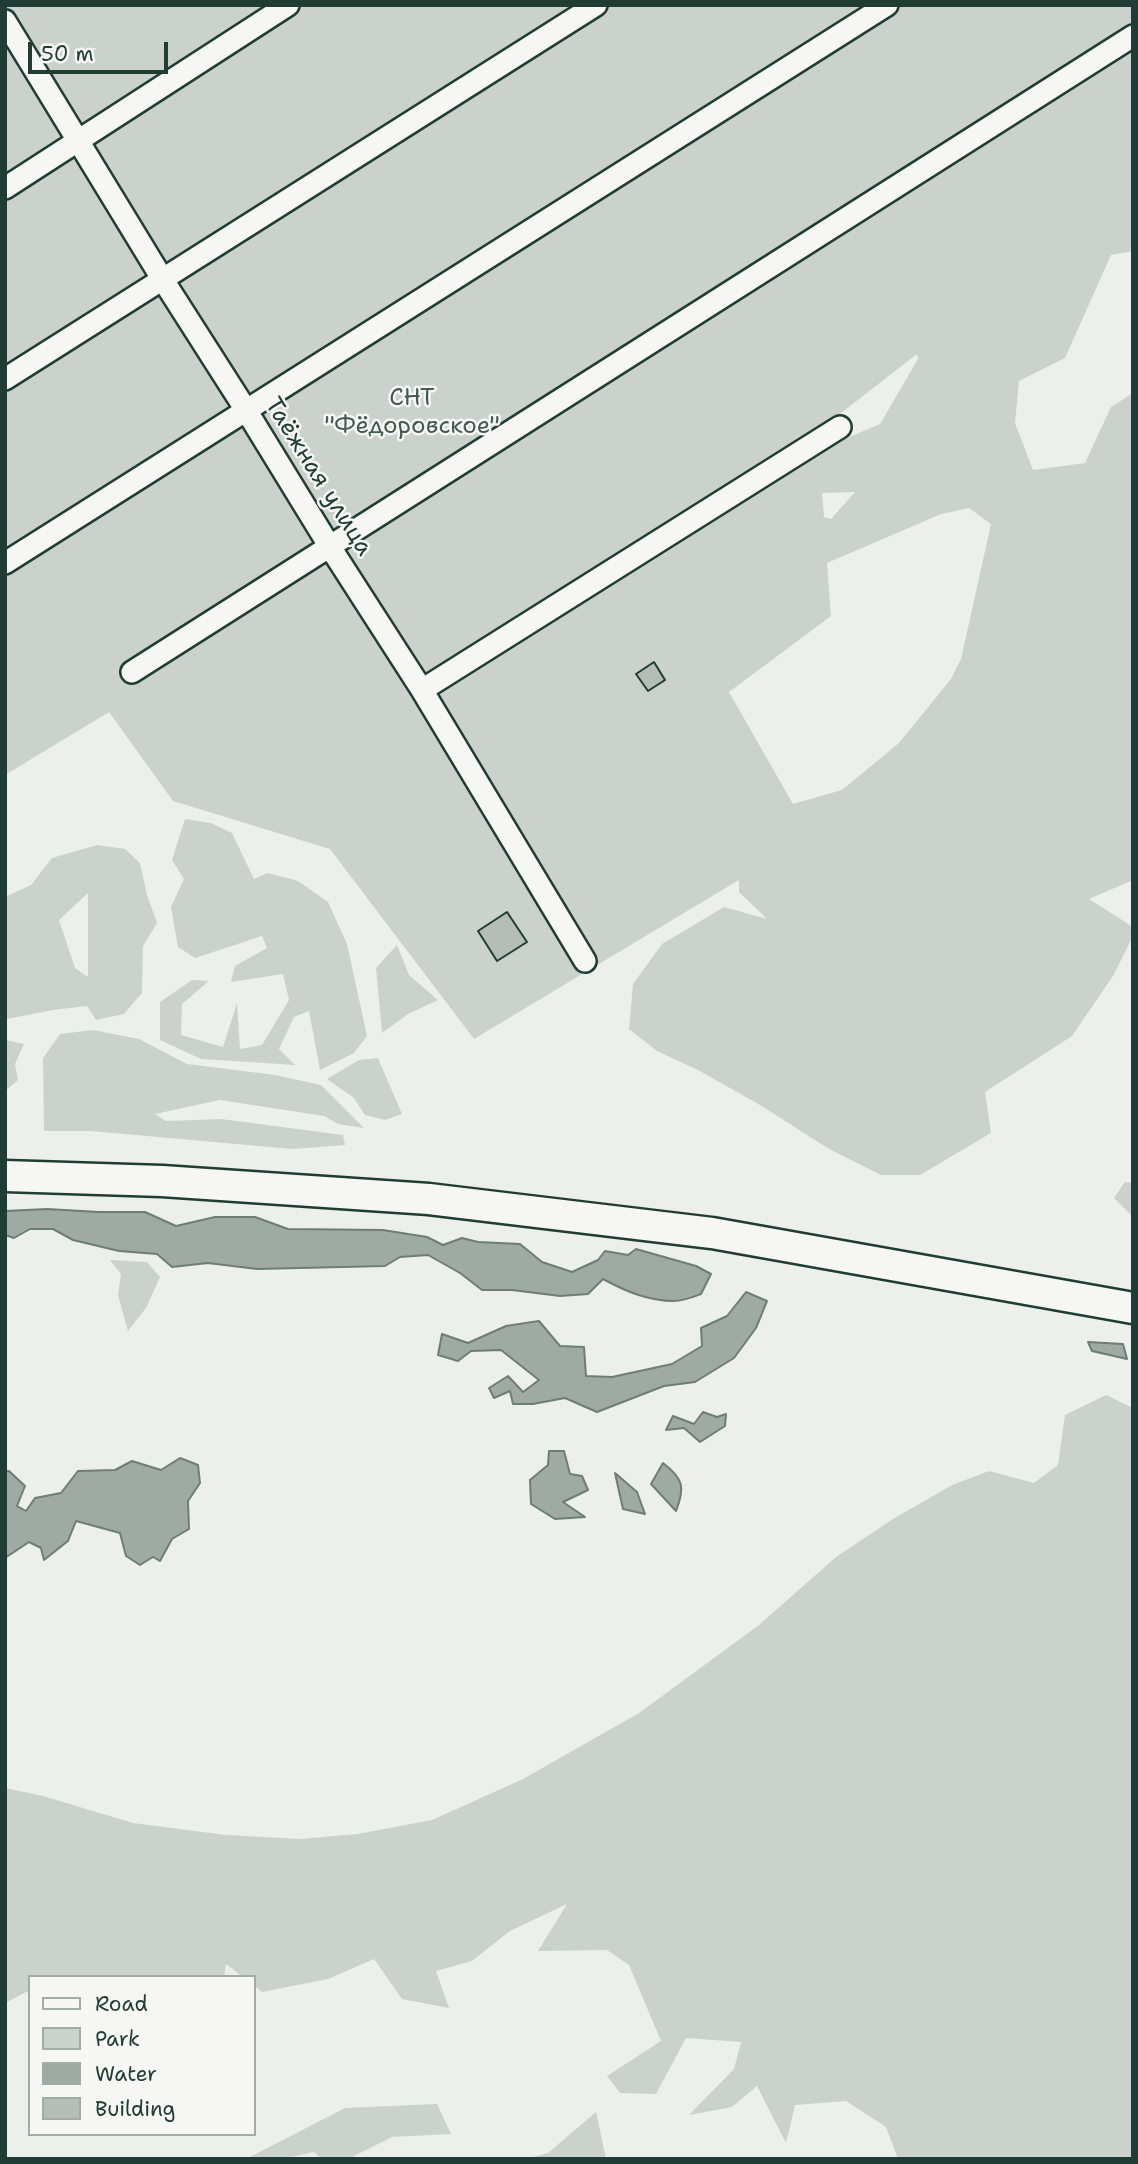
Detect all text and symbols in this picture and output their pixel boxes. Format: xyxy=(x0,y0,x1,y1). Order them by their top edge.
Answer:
scale bar xyxy=(32,28,172,72)
text: 50 m xyxy=(41,40,94,68)
park label: СНТ "Фёдоровское" xyxy=(324,385,500,441)
street label: Таёжная улица xyxy=(258,393,378,561)
legend xyxy=(28,1975,256,2136)
text: Road xyxy=(95,1990,148,2018)
text: Park xyxy=(95,2025,140,2053)
text: Water xyxy=(95,2060,157,2088)
text: Building xyxy=(95,2095,175,2123)

